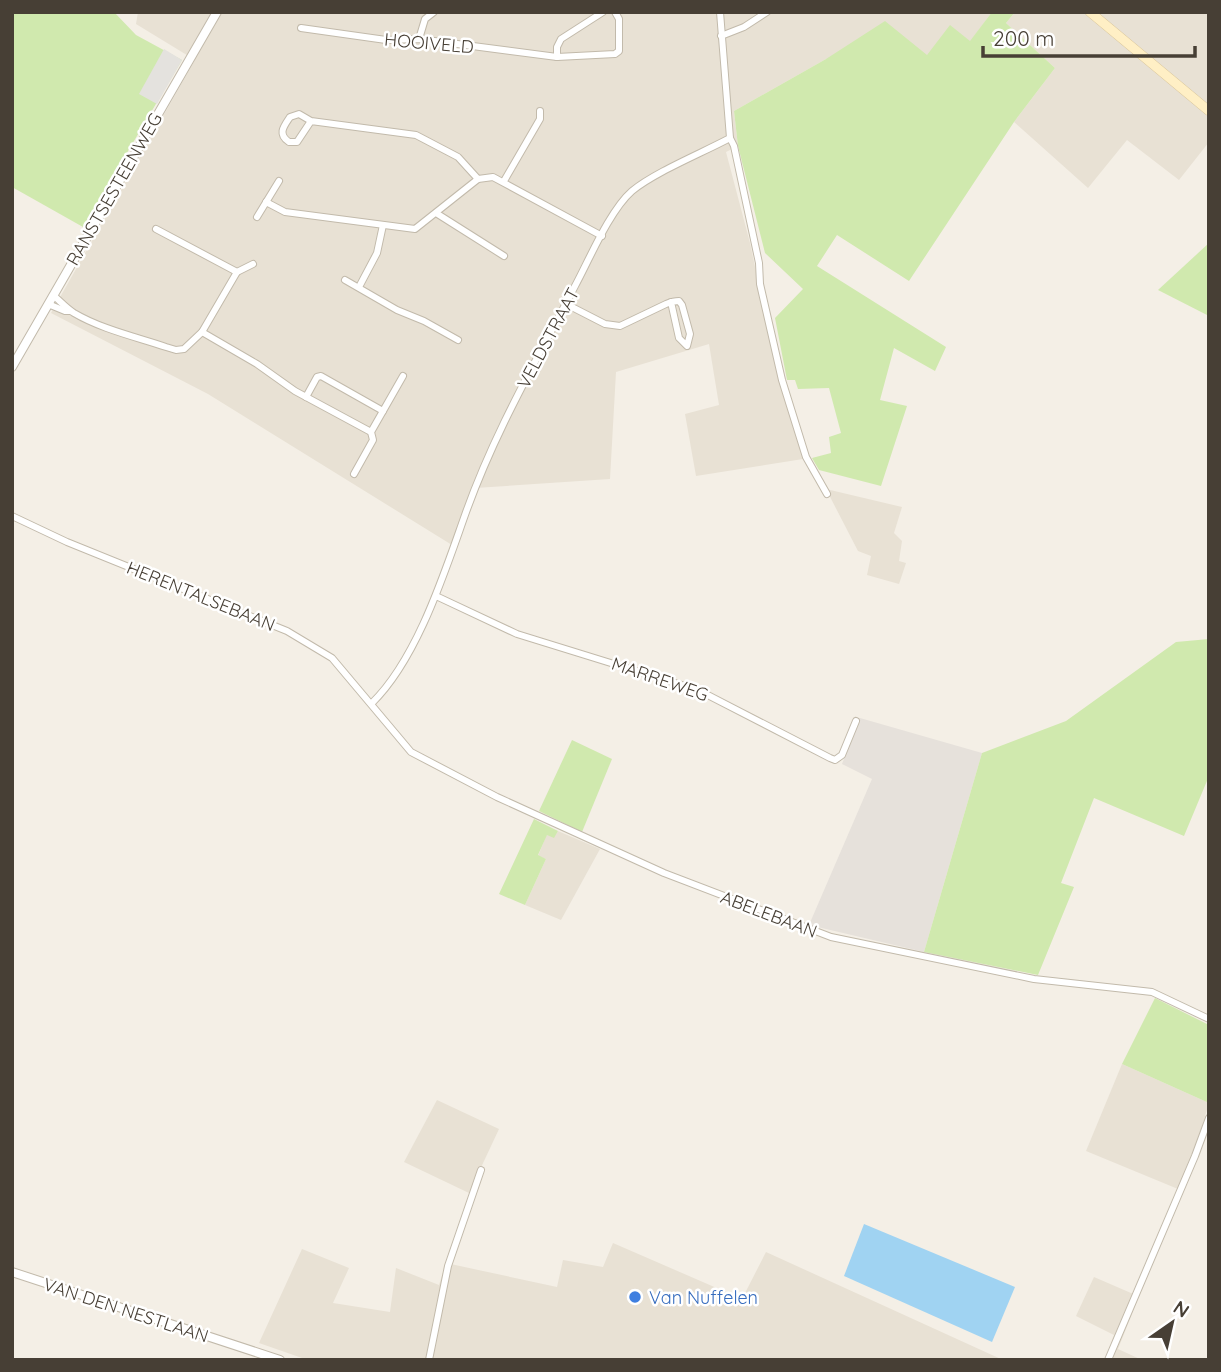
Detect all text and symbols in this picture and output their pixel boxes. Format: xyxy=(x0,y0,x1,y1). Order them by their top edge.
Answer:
scale bar xyxy=(983,14,1195,58)
text: 200 m xyxy=(993,25,1055,51)
street label: HOOIVELD xyxy=(383,28,475,58)
street label: RANSTSESTEENWEG xyxy=(61,108,167,270)
street label: VELDSTRAAT xyxy=(512,283,584,392)
street label: HERENTALSEBAAN xyxy=(123,556,279,636)
street label: MARREWEG xyxy=(609,652,711,706)
street label: ABELEBAAN xyxy=(717,885,821,943)
street label: VAN DEN NESTLAAN xyxy=(40,1272,212,1348)
place label: Van Nuffelen xyxy=(649,1286,758,1309)
north arrow xyxy=(1137,1288,1207,1358)
marker: Van Nuffelen xyxy=(627,1289,643,1305)
text: N xyxy=(1169,1295,1194,1323)

